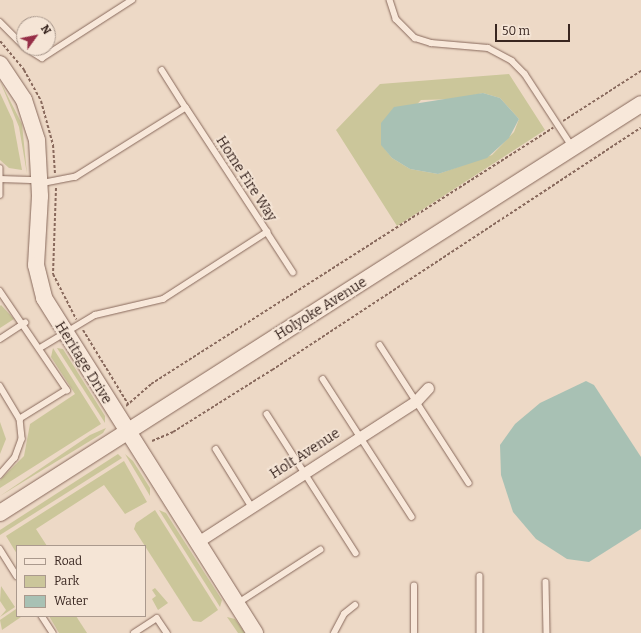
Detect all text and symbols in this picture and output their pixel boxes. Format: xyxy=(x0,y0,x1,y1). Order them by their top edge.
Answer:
north arrow xyxy=(16,16,56,56)
scale bar xyxy=(497,16,572,42)
text: N xyxy=(38,23,53,37)
text: 50 m xyxy=(502,24,530,38)
street label: Home Fire Way xyxy=(212,133,280,225)
street label: Holyoke Avenue xyxy=(272,274,370,344)
street label: Heritage Drive xyxy=(51,319,115,407)
street label: Holt Avenue xyxy=(267,425,343,483)
legend xyxy=(16,545,146,617)
text: Road xyxy=(54,554,82,568)
text: Park xyxy=(54,574,79,588)
text: Water xyxy=(54,594,88,608)

